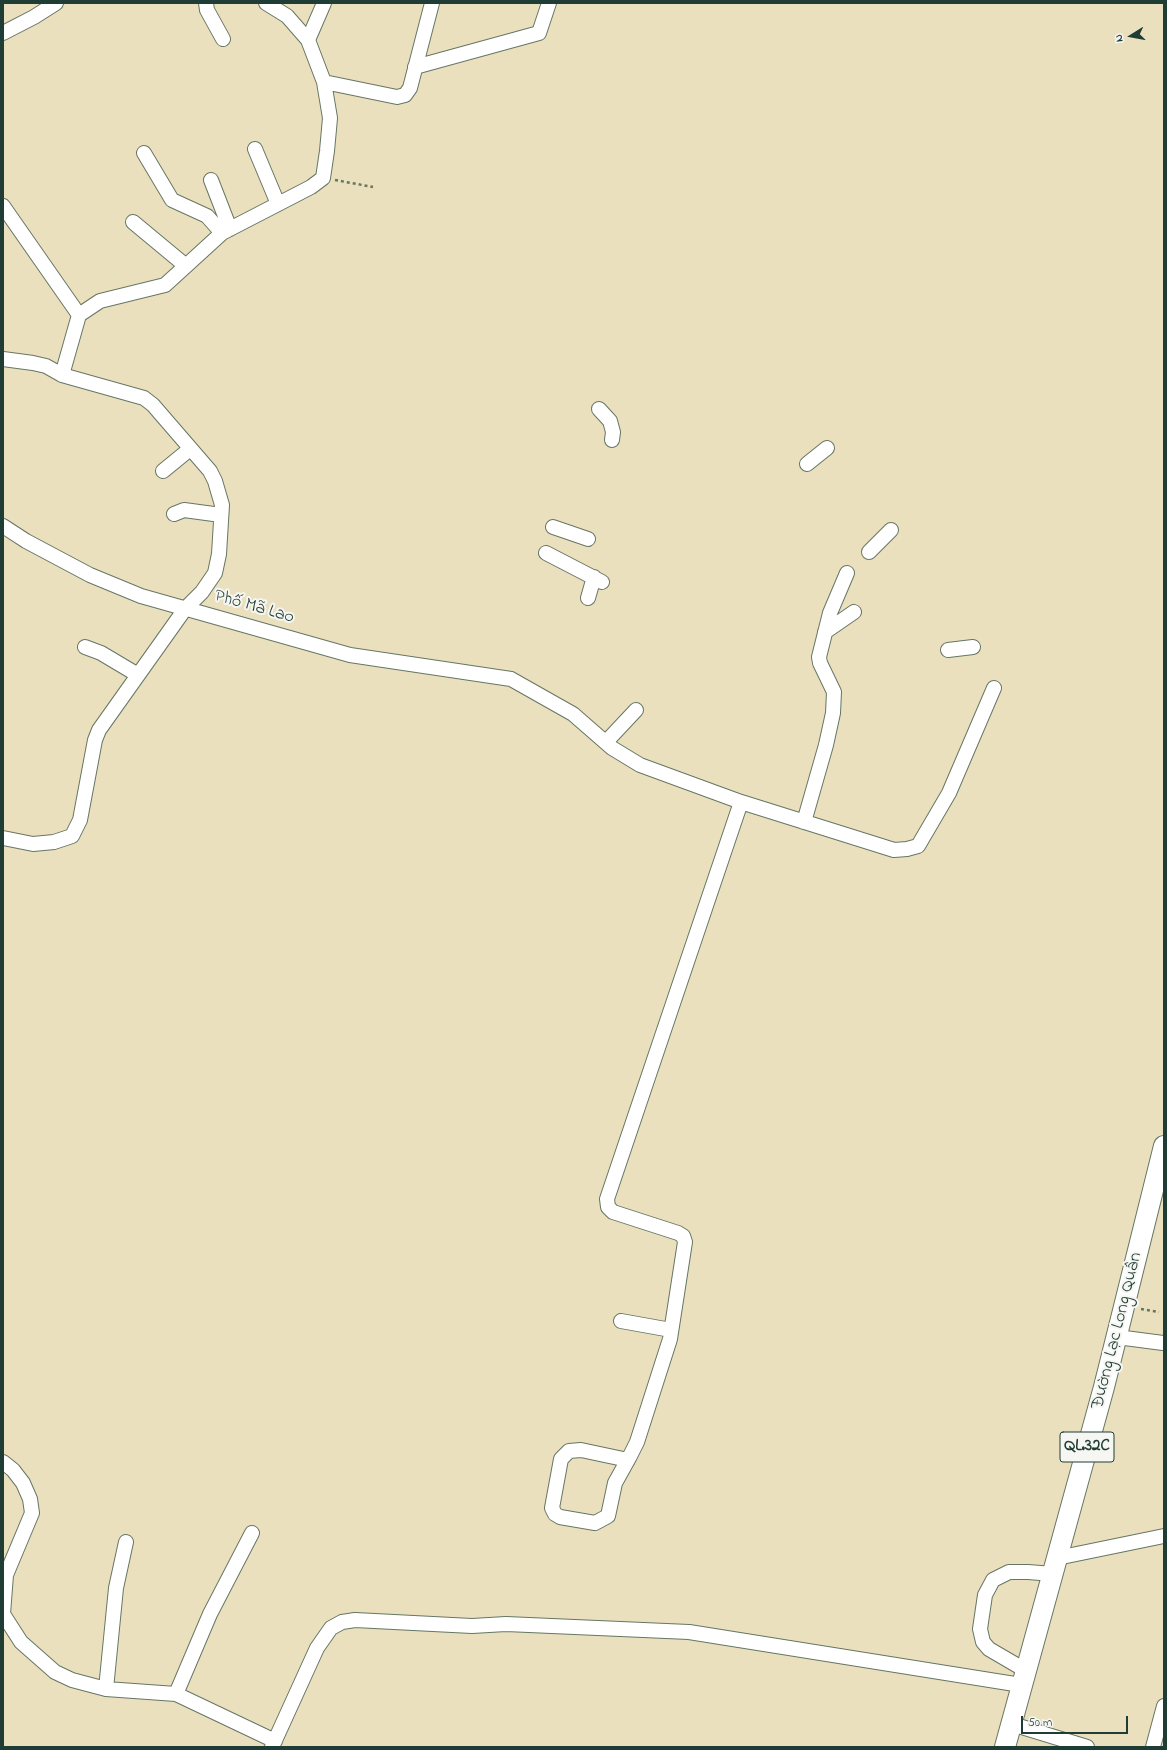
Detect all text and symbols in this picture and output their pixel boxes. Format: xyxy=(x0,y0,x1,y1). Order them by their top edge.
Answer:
north arrow xyxy=(1111,16,1151,56)
text: N xyxy=(1111,33,1128,43)
street label: Phố Mã Lao xyxy=(212,586,296,630)
street label: Đường Lạc Long Quân xyxy=(1088,1250,1148,1412)
road number: QL.32C xyxy=(1060,1432,1114,1462)
scale bar xyxy=(1023,1708,1130,1734)
text: 50 m xyxy=(1028,1714,1052,1732)

